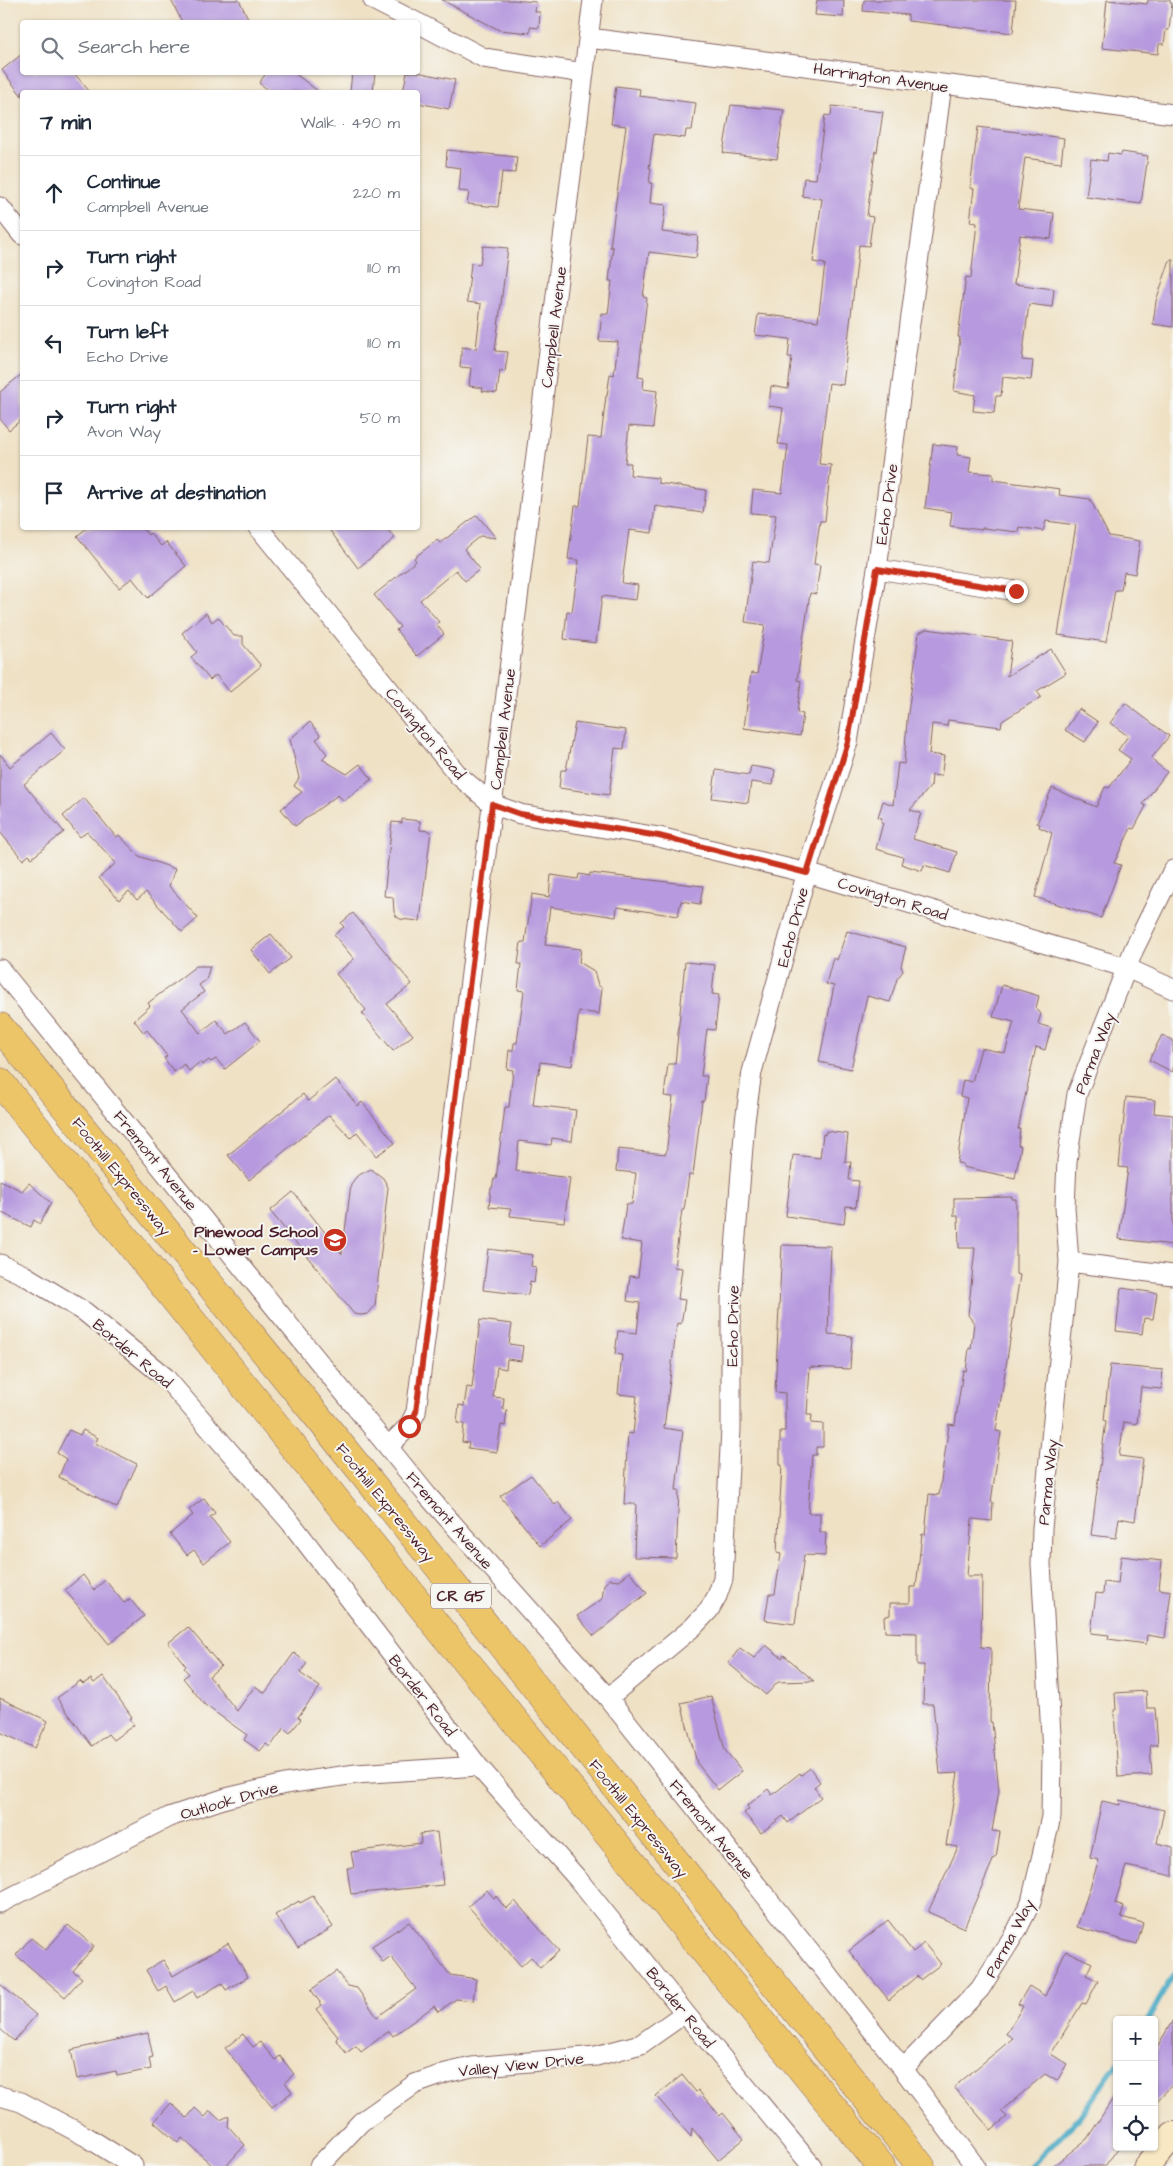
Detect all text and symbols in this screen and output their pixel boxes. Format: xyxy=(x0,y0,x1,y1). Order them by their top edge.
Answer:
search box xyxy=(20,20,420,75)
icon: search xyxy=(38,34,66,62)
text: Search here xyxy=(78,34,190,61)
street label: Harrington Avenue xyxy=(812,58,950,99)
text: 7 min xyxy=(40,108,91,137)
text: Walk · 490 m xyxy=(300,112,400,134)
text: Continue xyxy=(87,169,161,196)
icon: ahead xyxy=(40,179,68,207)
text: 220 m xyxy=(353,182,400,204)
text: Campbell Avenue xyxy=(87,196,209,218)
text: Turn right xyxy=(87,244,176,271)
icon: right xyxy=(40,254,68,282)
text: 110 m xyxy=(367,257,400,279)
street label: Campbell Avenue xyxy=(536,265,572,389)
text: Covington Road xyxy=(87,271,201,293)
text: Turn left xyxy=(87,319,168,346)
icon: left xyxy=(40,329,68,357)
text: 110 m xyxy=(367,332,400,354)
text: Echo Drive xyxy=(87,346,169,368)
text: Turn right xyxy=(87,394,176,421)
icon: right xyxy=(40,404,68,432)
text: 50 m xyxy=(360,407,400,429)
text: Avon Way xyxy=(87,421,161,443)
street label: Echo Drive xyxy=(870,462,904,546)
icon: arrive xyxy=(40,479,68,507)
text: Arrive at destination xyxy=(87,480,266,507)
route end xyxy=(1005,580,1028,603)
street label: Campbell Avenue xyxy=(485,667,521,791)
street label: Covington Road xyxy=(379,683,470,785)
street label: Covington Road xyxy=(835,872,950,927)
street label: Echo Drive xyxy=(772,885,814,969)
street label: Parma Way xyxy=(1069,1009,1122,1098)
street label: Fremont Avenue xyxy=(108,1106,203,1216)
street label: Foothill Expressway xyxy=(66,1113,176,1241)
place label: Pinewood School - Lower Campus xyxy=(193,1221,318,1261)
school or university icon: Pinewood School - Lower Campus xyxy=(322,1227,348,1253)
street label: Echo Drive xyxy=(721,1285,745,1367)
street label: Border Road xyxy=(88,1314,177,1394)
route start xyxy=(398,1415,421,1438)
street label: Parma Way xyxy=(1033,1438,1064,1526)
street label: Foothill Expressway xyxy=(330,1439,440,1567)
street label: Fremont Avenue xyxy=(401,1467,498,1574)
road number: CR G5 xyxy=(431,1584,491,1608)
street label: Border Road xyxy=(383,1650,461,1741)
street label: Foothill Expressway xyxy=(583,1755,693,1883)
street label: Fremont Avenue xyxy=(664,1775,759,1885)
street label: Outlook Drive xyxy=(178,1776,281,1825)
street label: Parma Way xyxy=(980,1895,1041,1982)
street label: Border Road xyxy=(641,1963,720,2053)
map controls xyxy=(1113,2016,1158,2151)
button: + xyxy=(1113,2016,1158,2061)
street label: Valley View Drive xyxy=(457,2047,585,2084)
button: − xyxy=(1113,2061,1158,2106)
button: locate xyxy=(1113,2106,1158,2151)

